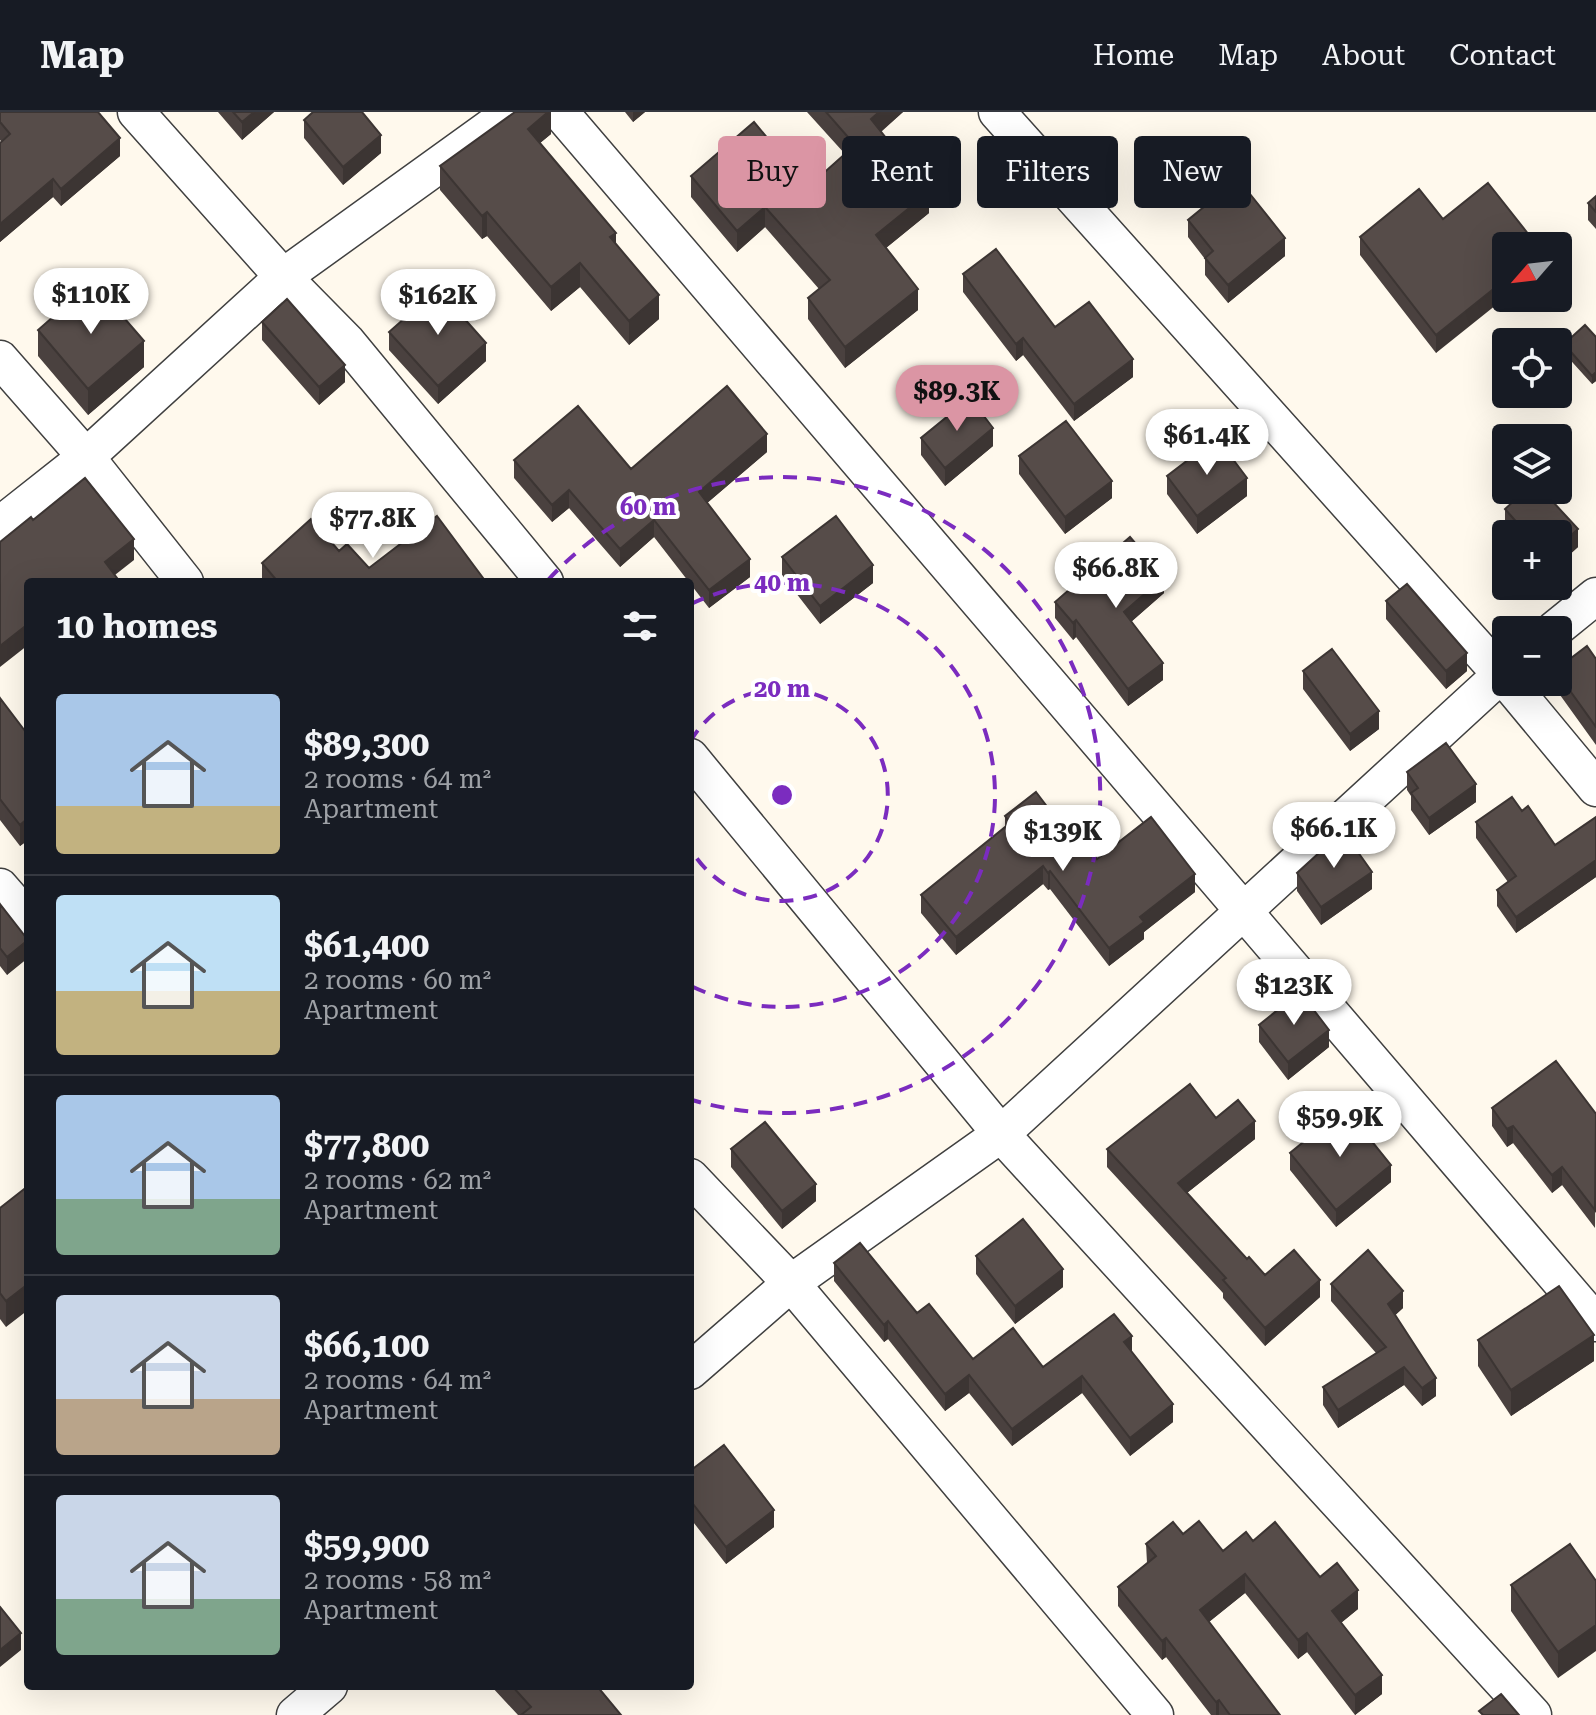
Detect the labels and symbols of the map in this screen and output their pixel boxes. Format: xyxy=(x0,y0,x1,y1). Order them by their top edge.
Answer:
north arrow xyxy=(1492,232,1572,312)
pin: $110K xyxy=(35,268,147,336)
pin: $162K xyxy=(382,269,494,337)
pin: $89.3K xyxy=(892,365,1022,433)
pin: $61.4K xyxy=(1142,409,1272,477)
pin: $77.8K xyxy=(308,492,438,560)
text: 60 m xyxy=(620,493,676,521)
pin: $66.8K xyxy=(1051,542,1181,610)
text: 40 m xyxy=(754,569,810,597)
text: 20 m xyxy=(754,675,810,703)
centre of rings xyxy=(768,781,796,809)
pin: $66.1K xyxy=(1269,802,1399,870)
pin: $139K xyxy=(1007,805,1119,873)
pin: $123K xyxy=(1238,959,1350,1027)
pin: $59.9K xyxy=(1275,1091,1405,1159)

